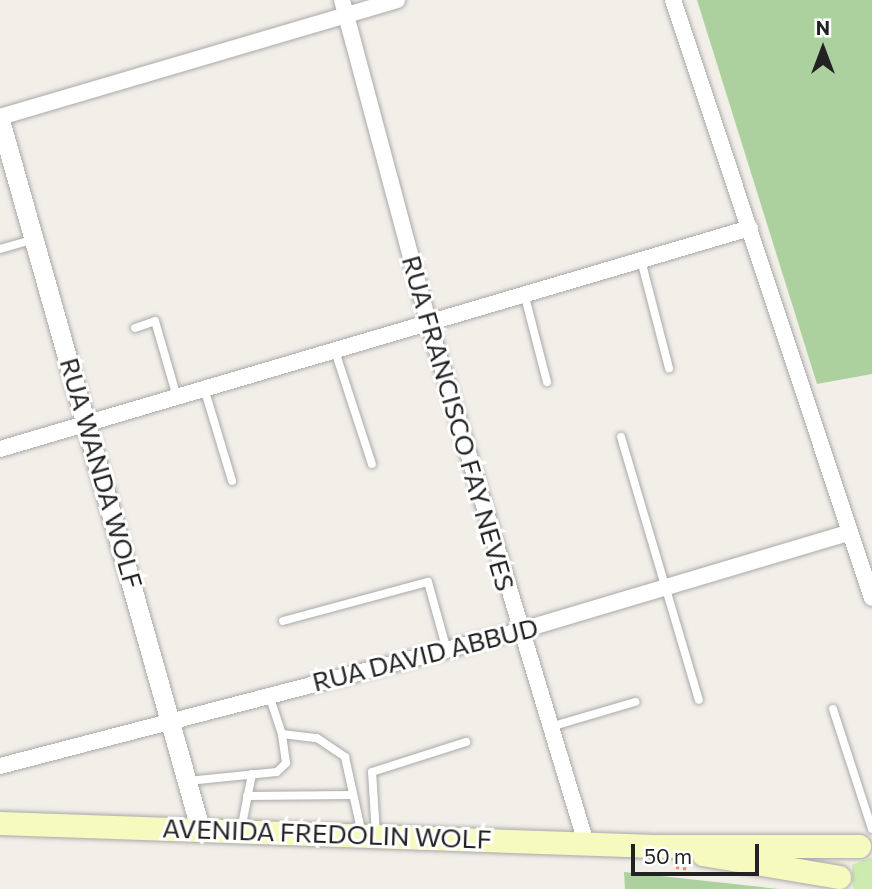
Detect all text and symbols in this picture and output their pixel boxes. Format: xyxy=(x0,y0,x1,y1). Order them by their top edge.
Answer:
north arrow xyxy=(788,14,858,84)
text: N xyxy=(816,16,830,39)
street label: RUA FRANCISCO FAY NEVES xyxy=(396,252,522,594)
street label: RUA WANDA WOLF xyxy=(54,354,150,592)
street label: RUA DAVID ABBUD xyxy=(309,611,541,697)
street label: AVENIDA FREDOLIN WOLF xyxy=(162,812,492,854)
scale bar xyxy=(634,830,762,874)
text: 50 m xyxy=(644,843,692,868)

